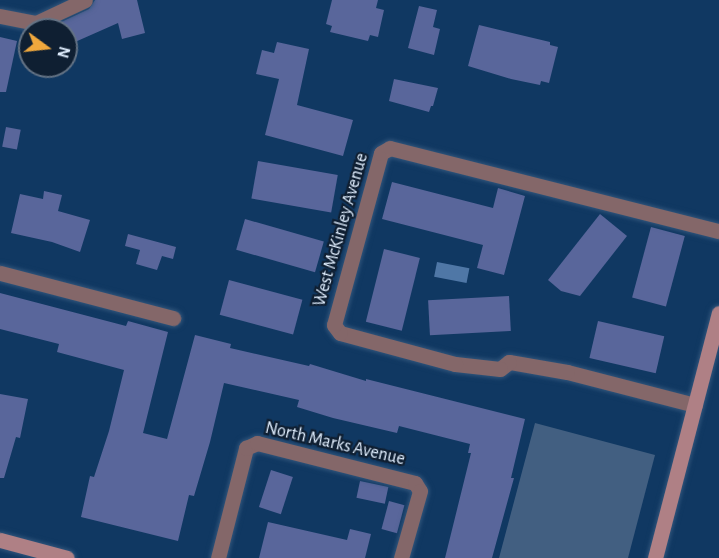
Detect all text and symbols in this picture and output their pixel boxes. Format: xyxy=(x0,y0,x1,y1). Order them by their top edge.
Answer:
north arrow xyxy=(18,18,78,78)
text: N xyxy=(54,45,73,60)
street label: West McKinley Avenue xyxy=(309,151,373,309)
street label: North Marks Avenue xyxy=(263,417,407,471)

